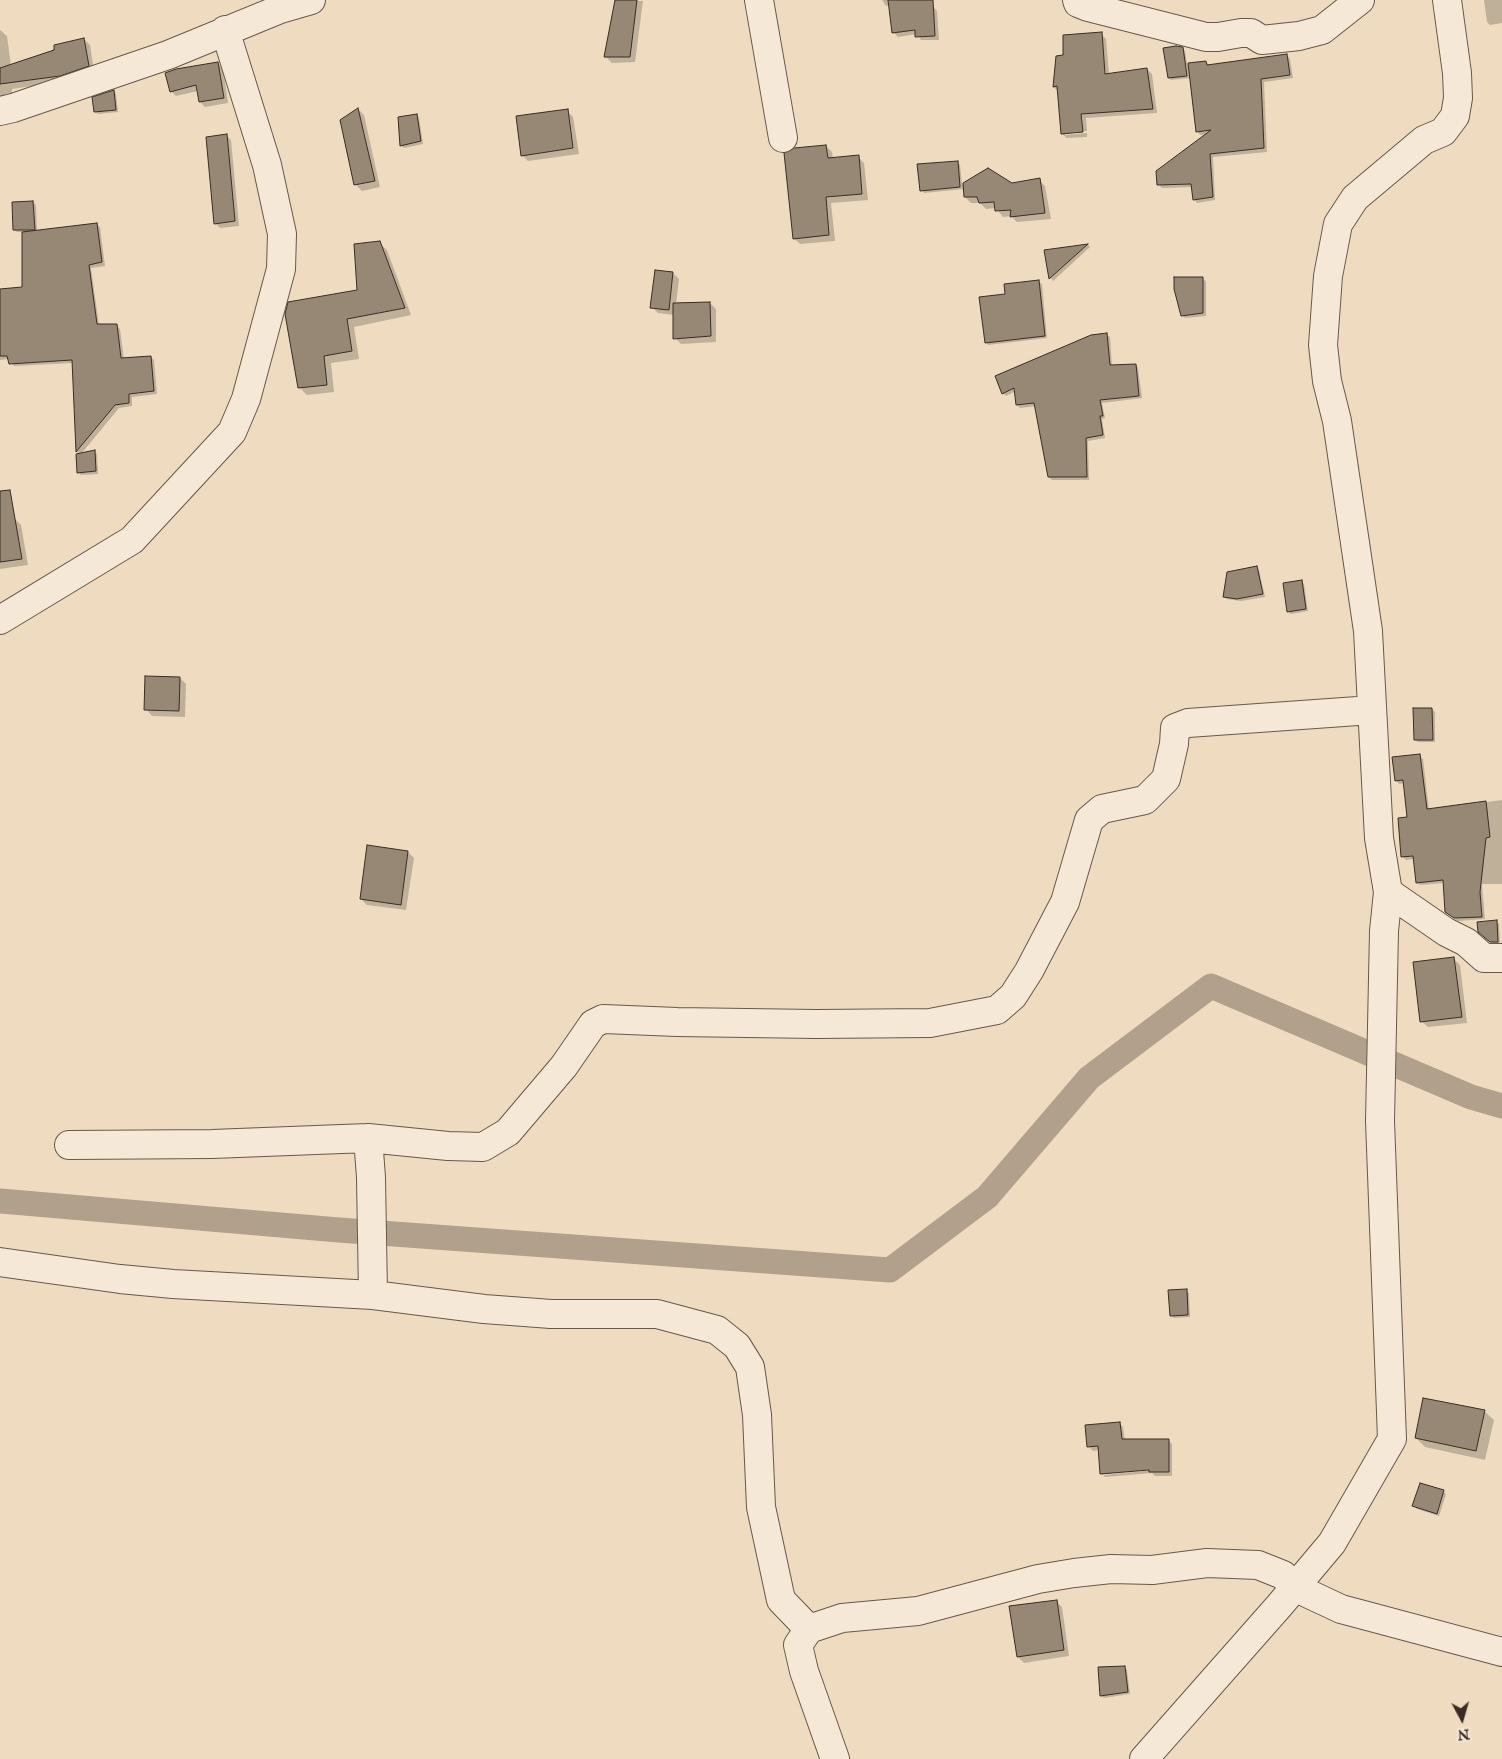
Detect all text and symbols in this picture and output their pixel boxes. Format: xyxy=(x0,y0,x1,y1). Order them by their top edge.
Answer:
north arrow xyxy=(1437,1694,1487,1744)
text: N xyxy=(1457,1724,1471,1744)

